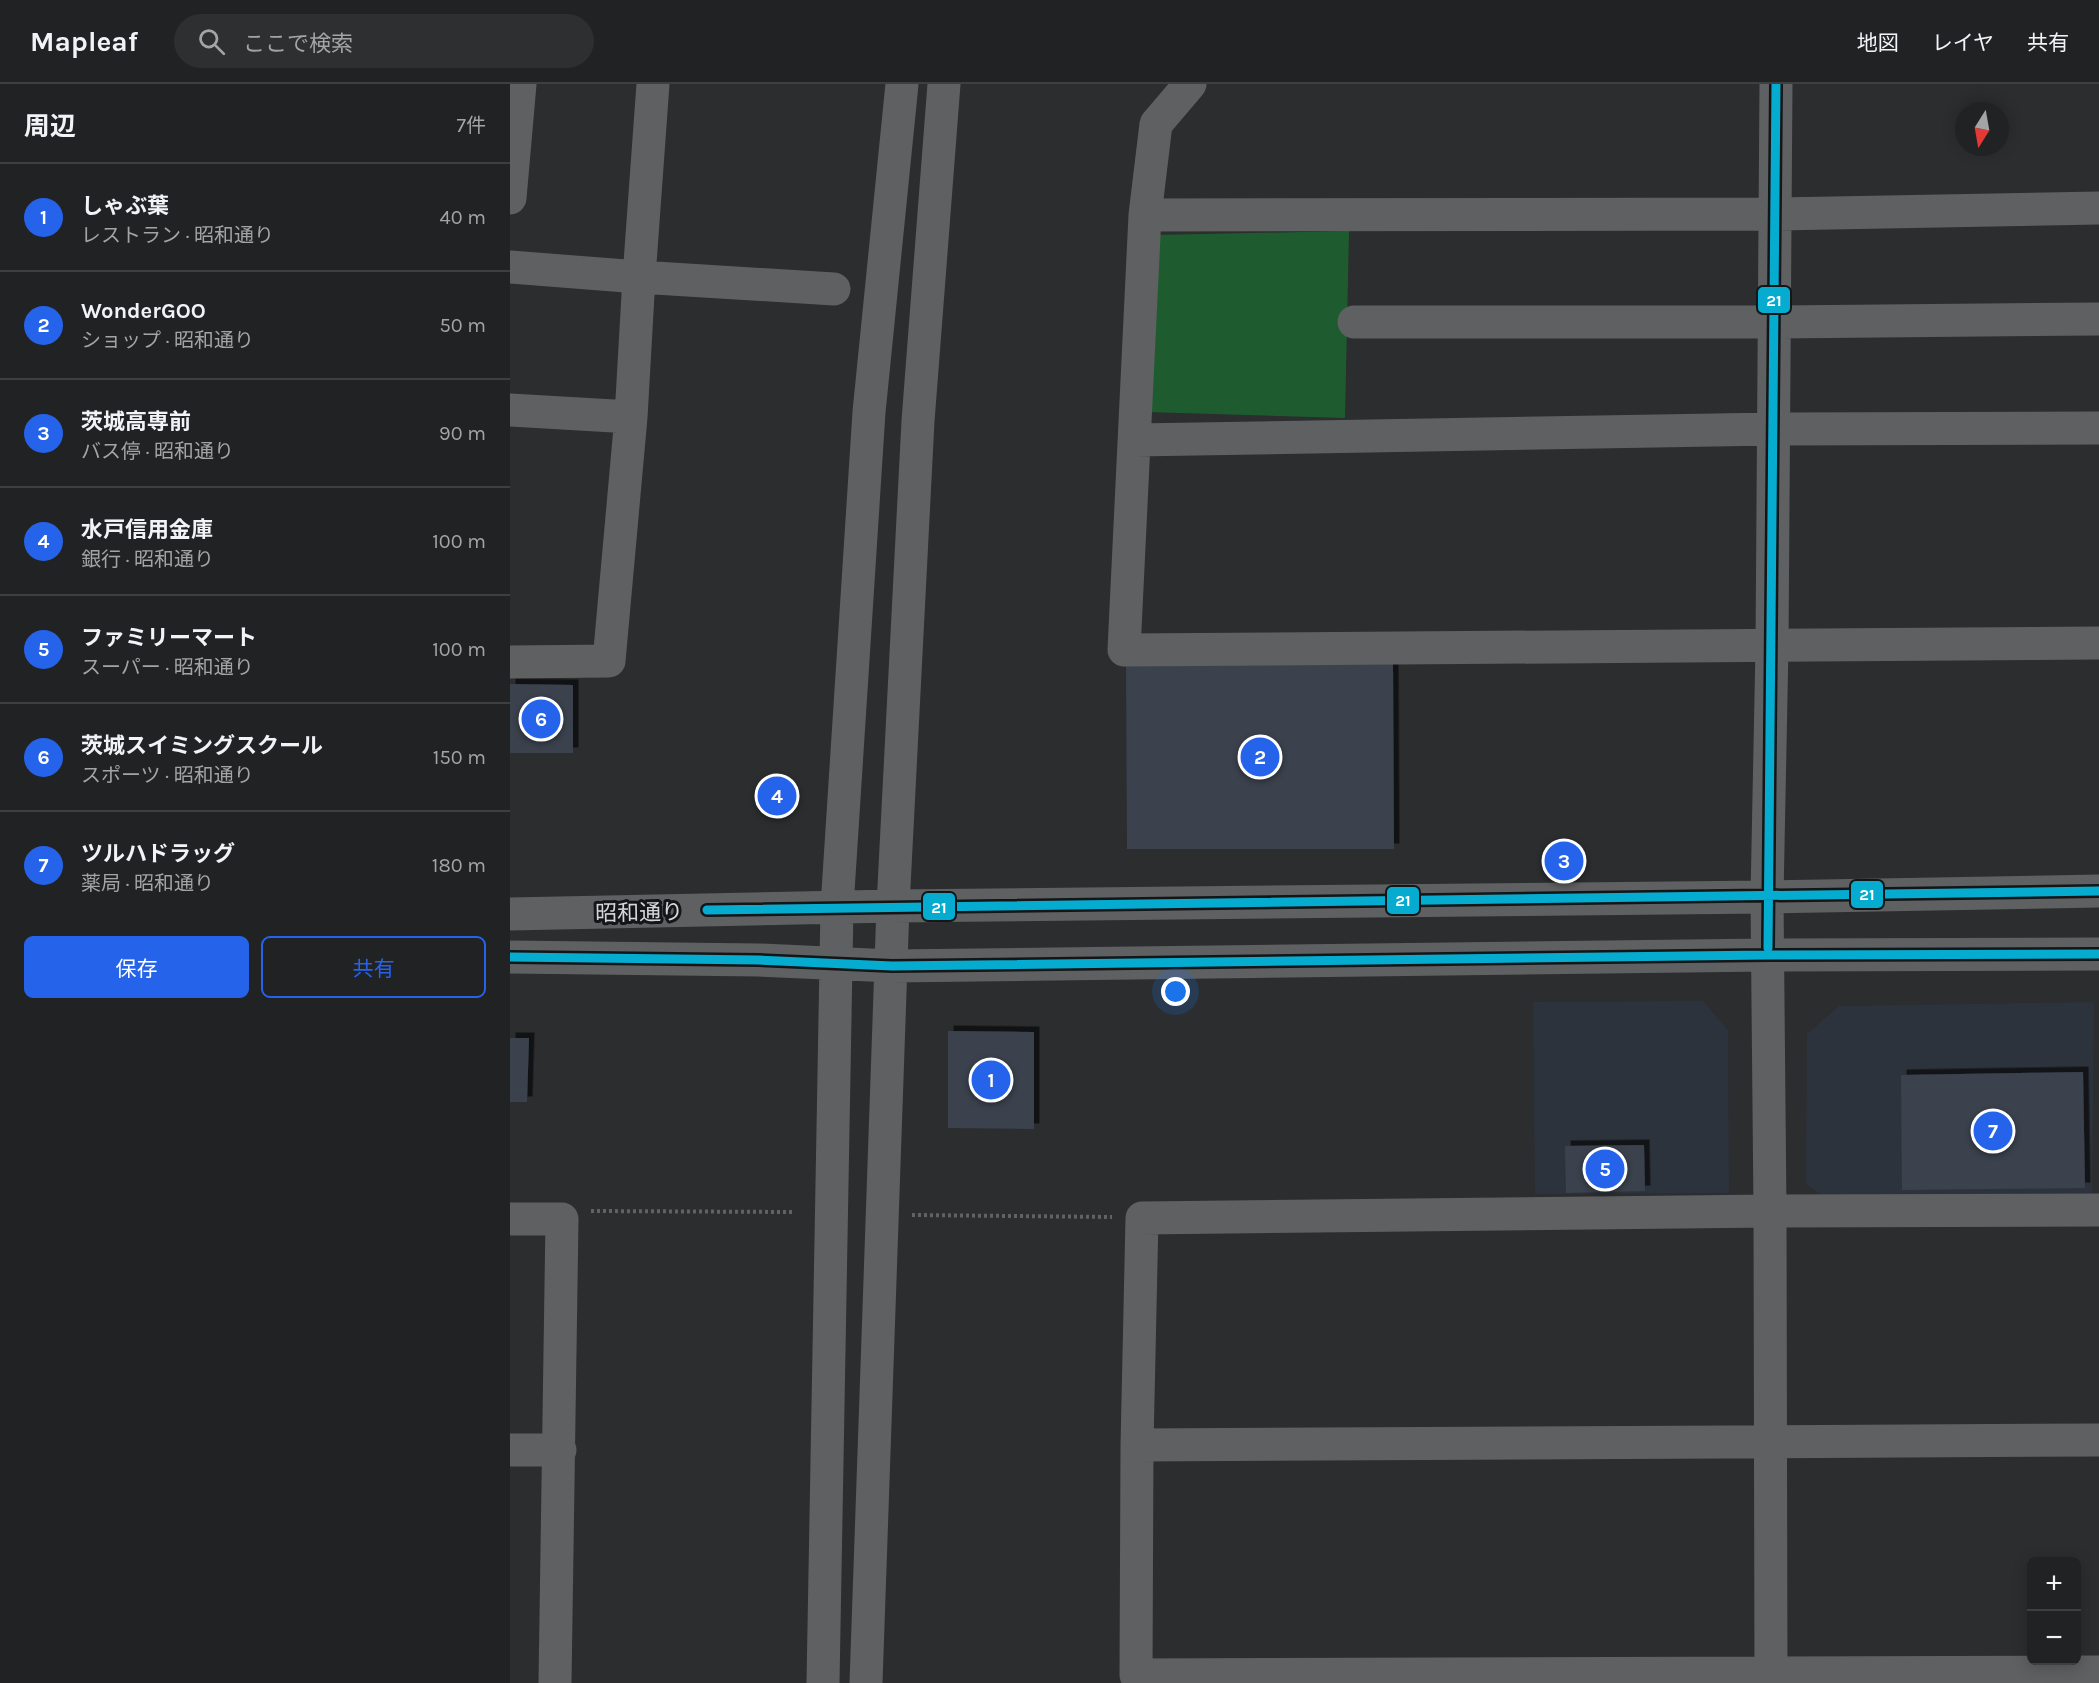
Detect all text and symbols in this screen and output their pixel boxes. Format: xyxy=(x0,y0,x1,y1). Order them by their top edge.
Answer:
search box xyxy=(174,14,594,68)
text: Mapleaf xyxy=(30,25,138,58)
icon: search xyxy=(195,25,228,58)
text: ここで検索 xyxy=(243,31,353,57)
text: 地図 xyxy=(1857,31,1899,55)
text: レイヤ xyxy=(1932,31,1994,55)
text: 共有 xyxy=(2027,31,2069,55)
north arrow xyxy=(1955,102,2009,156)
text: 周辺 xyxy=(24,111,76,142)
text: 7件 xyxy=(457,114,486,137)
text: しゃぶ葉 xyxy=(81,193,169,219)
text: 1 xyxy=(40,206,47,229)
text: 40 m xyxy=(440,206,486,229)
text: レストラン · 昭和通り xyxy=(81,224,274,247)
line badge: 21 xyxy=(1757,286,1791,314)
text: 21 xyxy=(1766,291,1782,310)
text: WonderGOO xyxy=(81,298,206,324)
text: 2 xyxy=(37,314,50,337)
text: 50 m xyxy=(439,314,486,337)
text: ショップ · 昭和通り xyxy=(81,329,254,352)
text: 茨城高専前 xyxy=(81,409,191,435)
text: 3 xyxy=(37,422,50,445)
text: 90 m xyxy=(439,422,486,445)
text: バス停 · 昭和通り xyxy=(81,440,234,463)
text: 水戸信用金庫 xyxy=(81,517,213,543)
text: 4 xyxy=(38,530,49,553)
text: 100 m xyxy=(432,530,486,553)
text: 銀行 · 昭和通り xyxy=(81,548,214,571)
text: ファミリーマート xyxy=(81,625,257,651)
text: 5 xyxy=(38,638,49,661)
text: 100 m xyxy=(432,638,486,661)
text: スーパー · 昭和通り xyxy=(81,656,254,679)
pin: 6 xyxy=(522,696,561,742)
text: 茨城スイミングスクール xyxy=(81,733,323,759)
pin: 2 xyxy=(1240,734,1280,780)
text: 6 xyxy=(37,746,50,769)
text: 150 m xyxy=(433,746,486,769)
text: スポーツ · 昭和通り xyxy=(81,764,254,787)
pin: 4 xyxy=(758,774,796,818)
pin: 3 xyxy=(1544,838,1584,884)
text: ツルハドラッグ xyxy=(81,841,235,867)
text: 7 xyxy=(39,854,48,877)
text: 180 m xyxy=(432,854,486,877)
text: 薬局 · 昭和通り xyxy=(81,872,214,895)
line badge: 21 xyxy=(1850,880,1884,909)
text: 21 xyxy=(1859,885,1875,904)
line badge: 21 xyxy=(1386,886,1420,915)
text: 21 xyxy=(1395,891,1411,910)
line badge: 21 xyxy=(922,892,956,921)
text: 21 xyxy=(931,898,947,917)
street label: 昭和通り xyxy=(595,899,683,927)
button: 保存 xyxy=(24,936,249,998)
button: 共有 xyxy=(261,936,486,998)
your location xyxy=(1161,977,1190,1006)
pin: 1 xyxy=(972,1058,1010,1102)
pin: 7 xyxy=(1974,1108,2012,1154)
pin: 5 xyxy=(1586,1146,1624,1192)
map controls xyxy=(2027,1557,2081,1665)
button: + xyxy=(2027,1557,2081,1611)
button: − xyxy=(2027,1611,2081,1665)

